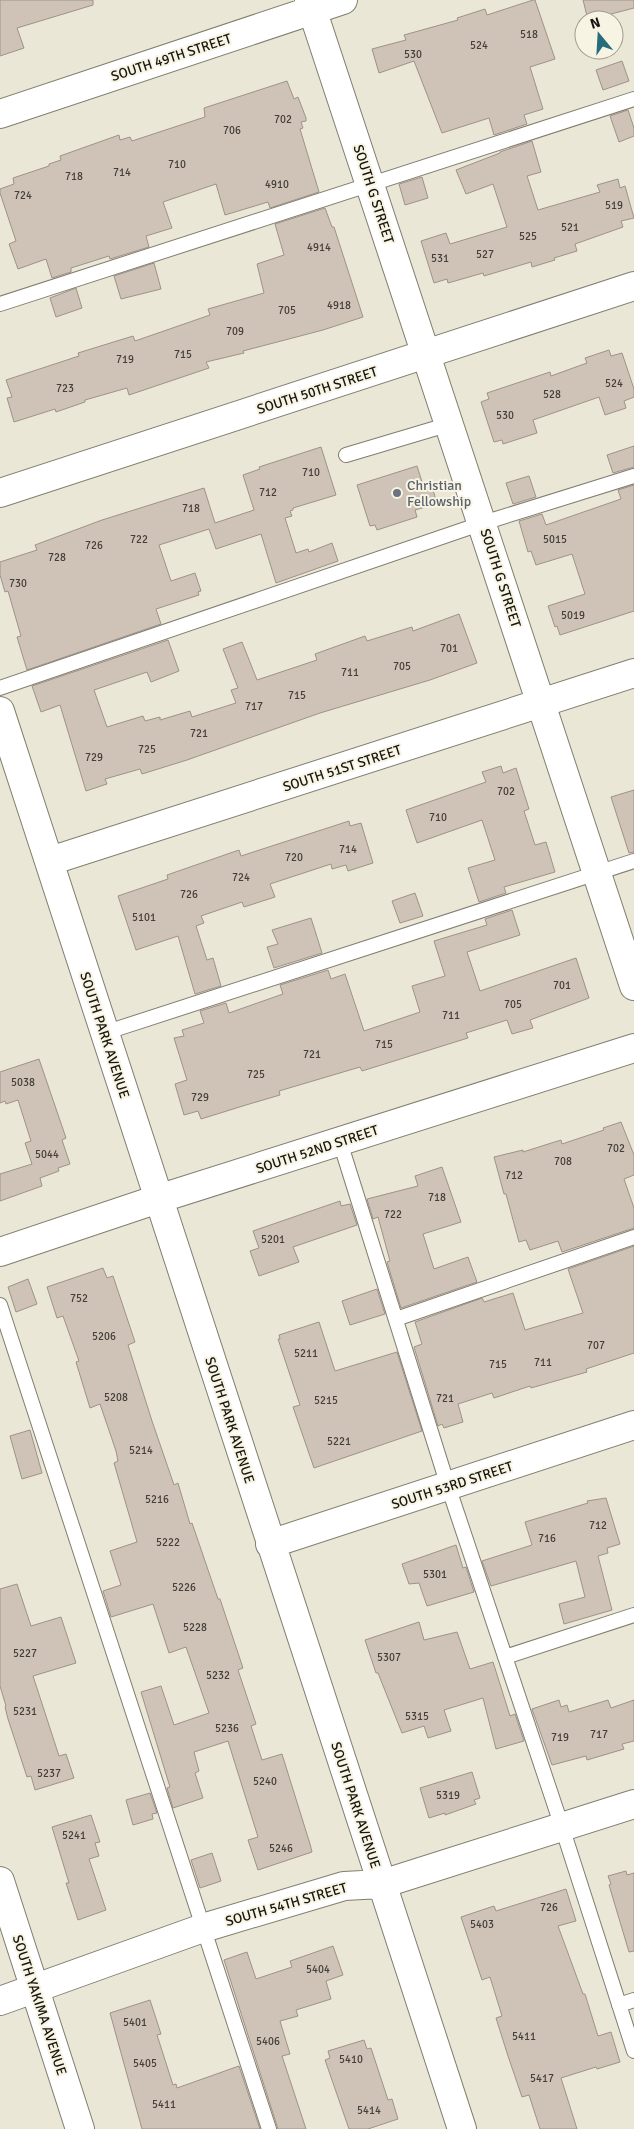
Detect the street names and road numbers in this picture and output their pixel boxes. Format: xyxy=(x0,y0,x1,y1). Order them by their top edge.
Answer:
street label: SOUTH 49TH STREET xyxy=(109,30,234,85)
street label: SOUTH G STREET xyxy=(349,142,398,246)
street label: SOUTH 50TH STREET xyxy=(255,363,380,418)
street label: SOUTH G STREET xyxy=(476,526,525,630)
street label: SOUTH 51ST STREET xyxy=(281,741,404,796)
street label: SOUTH PARK AVENUE xyxy=(76,970,133,1101)
street label: SOUTH 52ND STREET xyxy=(254,1122,381,1177)
street label: SOUTH PARK AVENUE xyxy=(201,1355,258,1486)
street label: SOUTH 53RD STREET xyxy=(389,1458,515,1513)
street label: SOUTH PARK AVENUE xyxy=(327,1740,384,1871)
street label: SOUTH 54TH STREET xyxy=(223,1879,349,1930)
street label: SOUTH YAKIMA AVENUE xyxy=(9,1933,70,2078)

